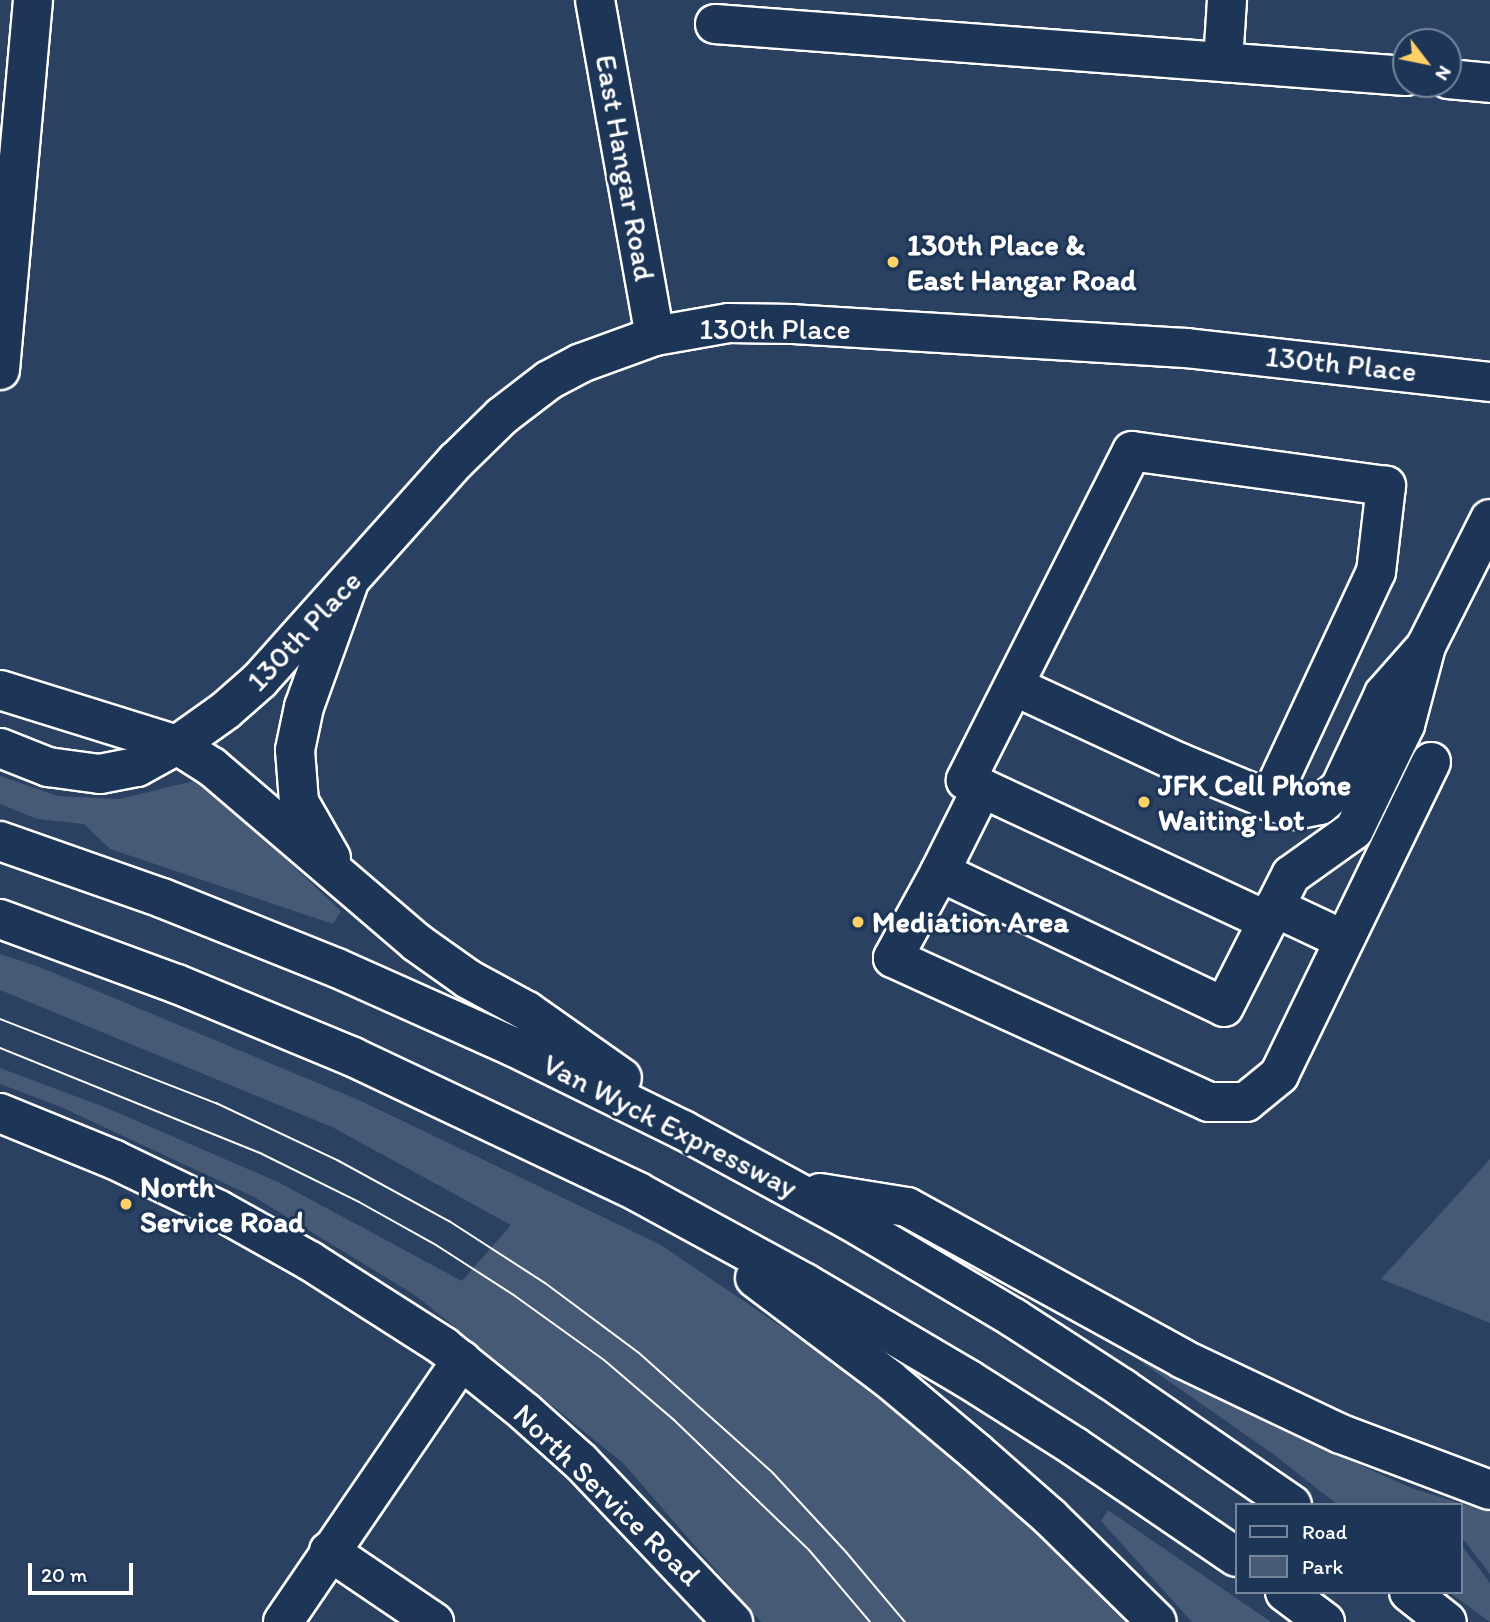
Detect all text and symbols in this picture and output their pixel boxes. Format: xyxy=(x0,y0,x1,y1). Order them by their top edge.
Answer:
north arrow xyxy=(1392,28,1462,98)
street label: East Hangar Road xyxy=(587,52,663,284)
text: N xyxy=(1430,62,1457,85)
place label: 130th Place & East Hangar Road xyxy=(907,227,1137,298)
marker: 130th Place & East Hangar Road xyxy=(885,254,901,270)
street label: 130th Place xyxy=(699,311,851,347)
street label: 130th Place xyxy=(1264,338,1418,390)
street label: 130th Place xyxy=(239,563,369,699)
place label: JFK Cell Phone Waiting Lot xyxy=(1158,767,1350,838)
marker: JFK Cell Phone Waiting Lot xyxy=(1136,794,1152,810)
place label: Mediation Area xyxy=(872,904,1068,940)
marker: Mediation Area xyxy=(850,914,866,930)
street label: Van Wyck Expressway xyxy=(537,1047,803,1205)
place label: North Service Road xyxy=(140,1169,305,1240)
marker: North Service Road xyxy=(118,1196,134,1212)
street label: North Service Road xyxy=(506,1397,708,1593)
legend xyxy=(1234,1503,1462,1594)
text: Road xyxy=(1302,1519,1347,1544)
scale bar xyxy=(32,1548,136,1592)
text: Park xyxy=(1302,1554,1343,1579)
text: 20 m xyxy=(41,1562,87,1587)

